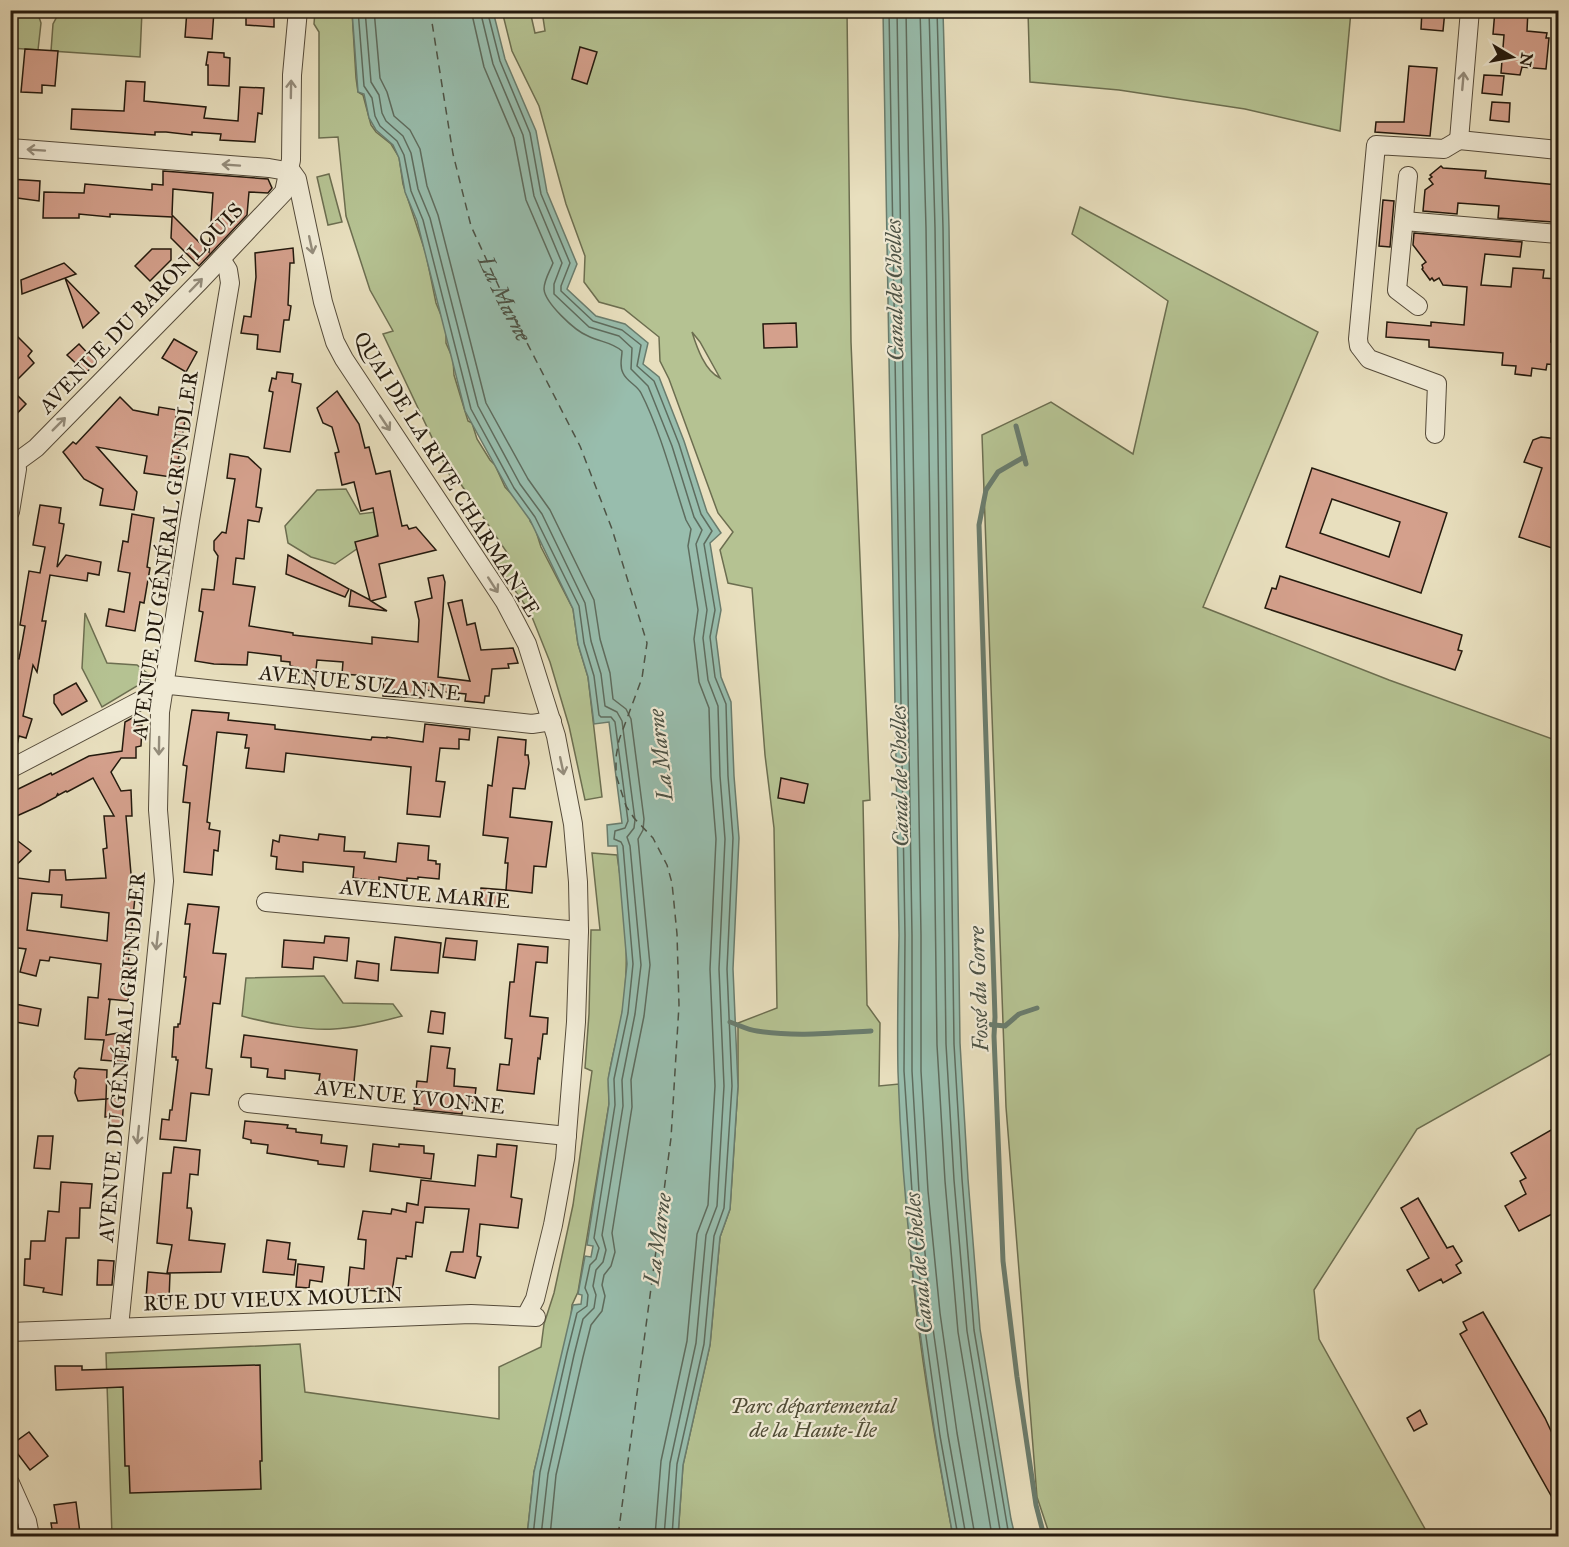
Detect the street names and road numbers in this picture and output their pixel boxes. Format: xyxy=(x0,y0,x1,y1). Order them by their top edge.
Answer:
street label: AVENUE DU BARON LOUIS xyxy=(33,197,249,420)
street label: QUAI DE LA RIVE CHARMANTE xyxy=(348,327,546,621)
street label: AVENUE DU GÉNÉRAL GRUNDLER xyxy=(125,368,204,742)
street label: AVENUE SUZANNE xyxy=(257,659,462,707)
street label: AVENUE DU GÉNÉRAL GRUNDLER xyxy=(92,870,151,1244)
street label: AVENUE MARIE xyxy=(338,874,511,914)
street label: AVENUE YVONNE xyxy=(313,1074,506,1120)
street label: RUE DU VIEUX MOULIN xyxy=(143,1281,403,1317)

